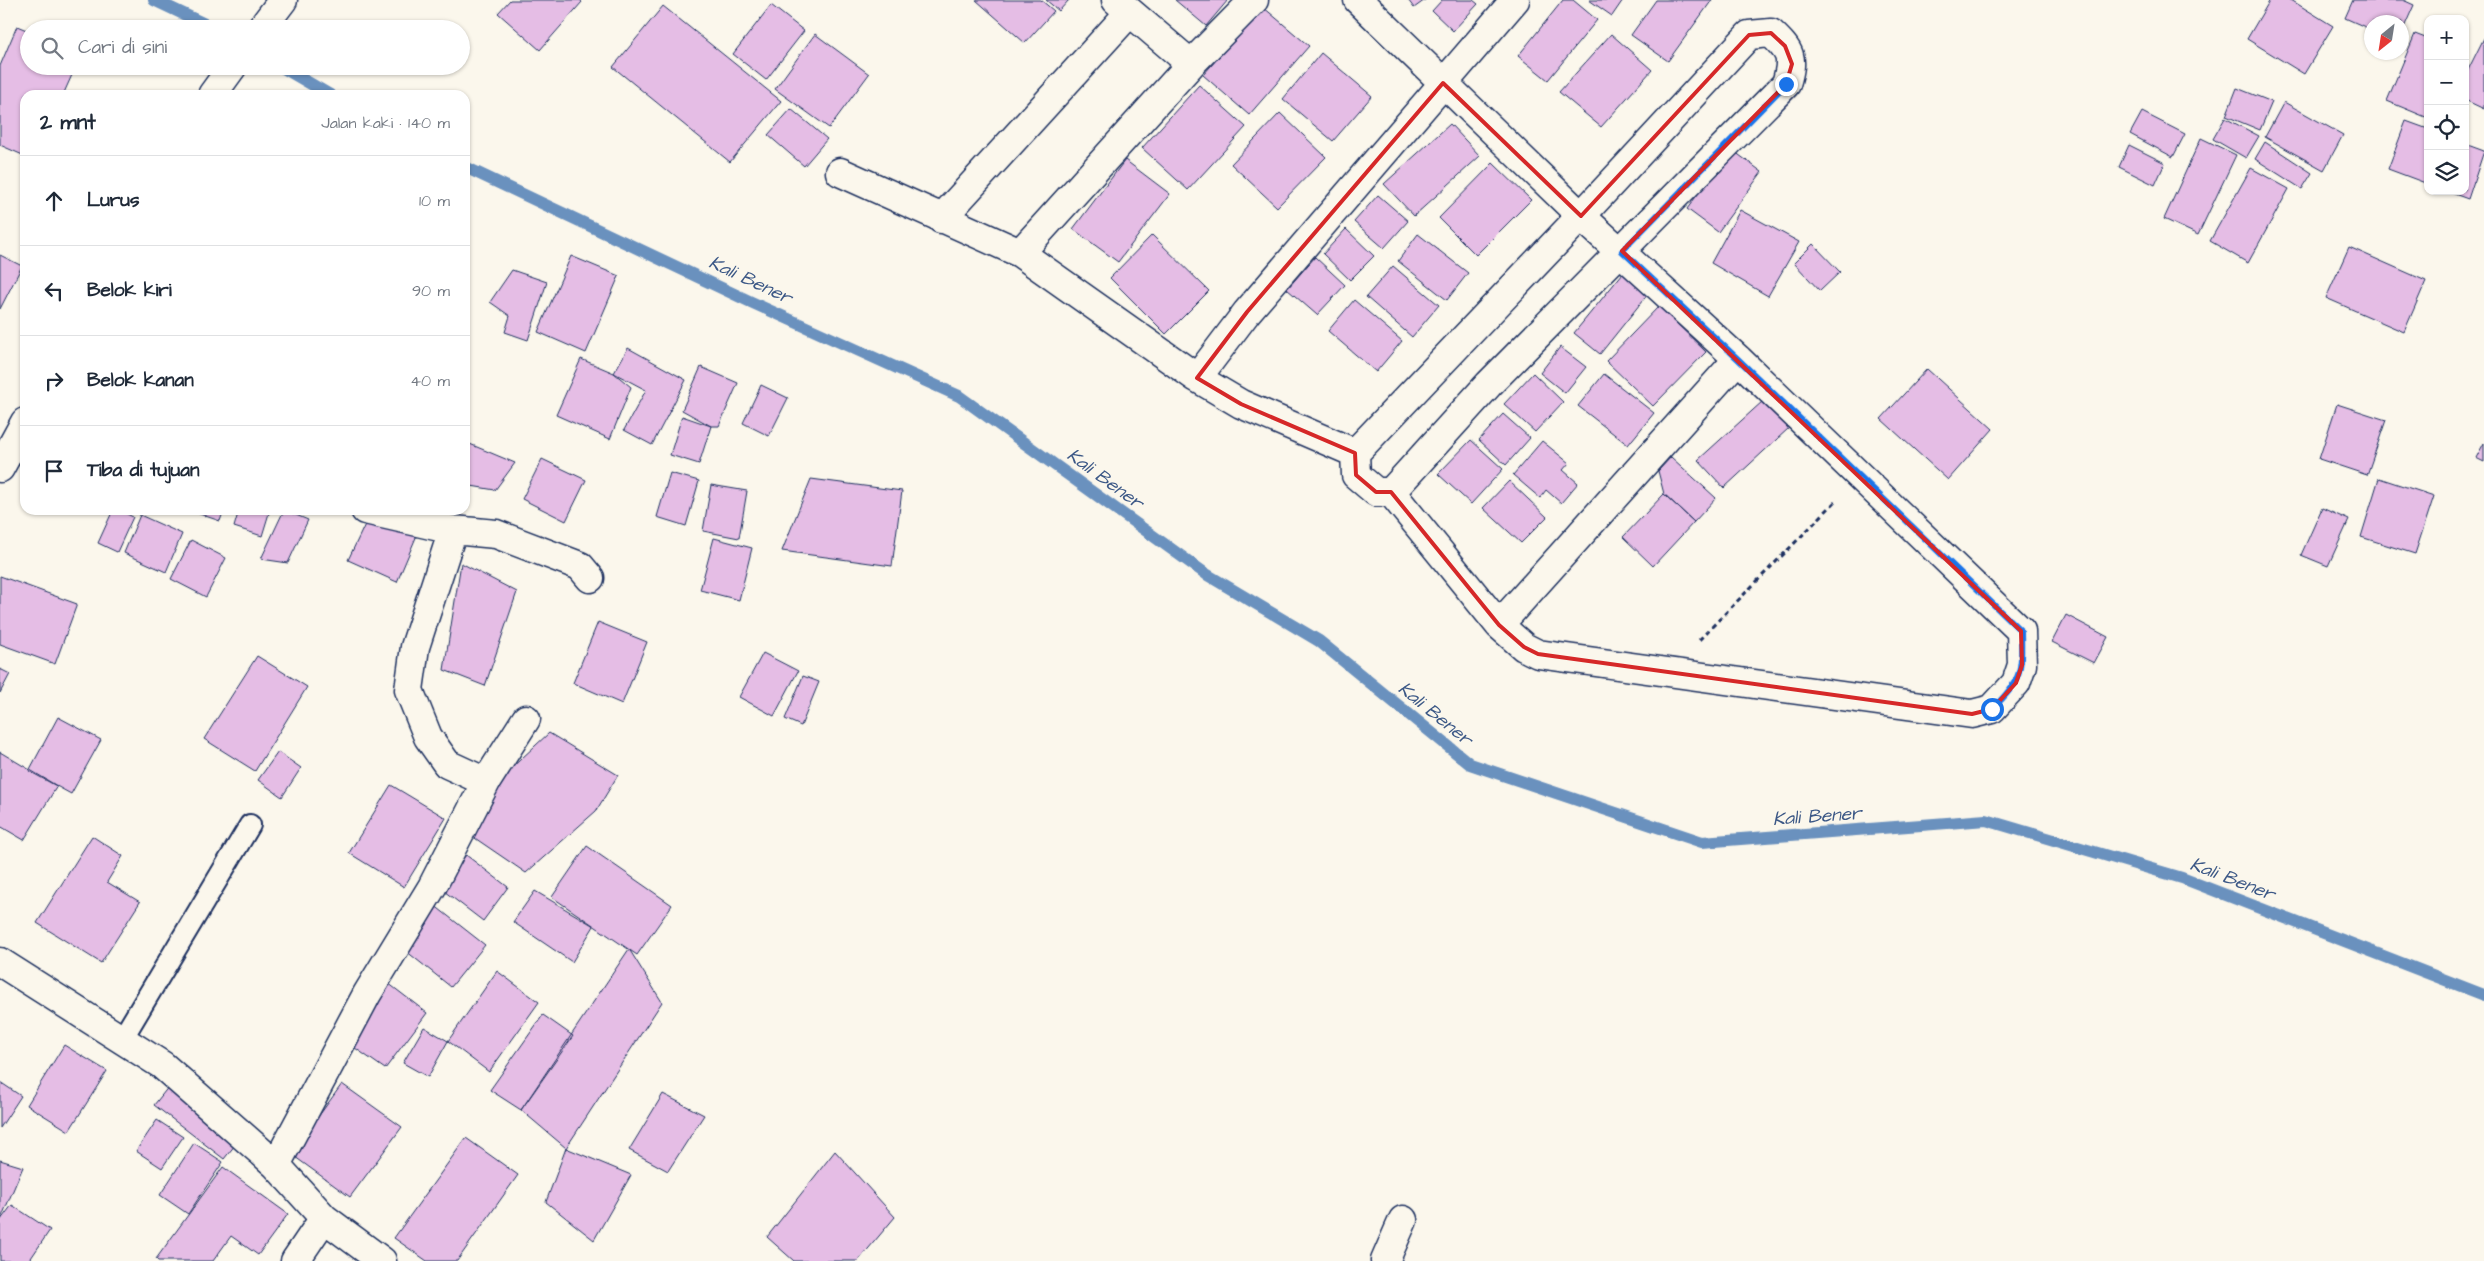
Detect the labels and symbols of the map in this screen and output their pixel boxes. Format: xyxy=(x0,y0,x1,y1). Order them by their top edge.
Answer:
north arrow xyxy=(2364,15,2409,60)
route end xyxy=(1775,73,1798,96)
water label: Kali Bener xyxy=(704,249,799,312)
water label: Kali Bener xyxy=(1061,442,1151,518)
water label: Kali Bener xyxy=(1392,676,1480,754)
route start xyxy=(1981,698,2004,721)
water label: Kali Bener xyxy=(1772,800,1865,833)
water label: Kali Bener xyxy=(2186,851,2281,909)

